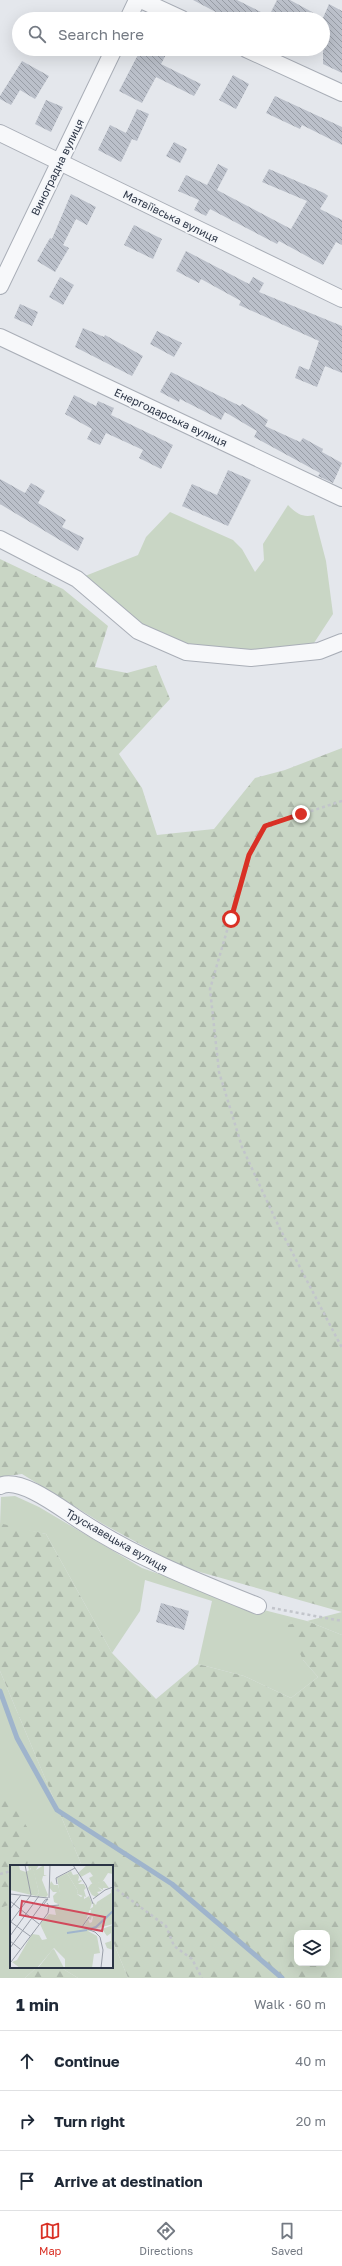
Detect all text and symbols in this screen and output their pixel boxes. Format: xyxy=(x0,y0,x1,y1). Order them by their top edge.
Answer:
search box xyxy=(12,12,330,56)
icon: search xyxy=(26,23,48,45)
text: Search here xyxy=(58,25,144,43)
street label: Виноградна вулиця xyxy=(28,116,86,218)
street label: Матвіївська вулиця xyxy=(121,187,221,245)
street label: Енергодарська вулиця xyxy=(113,385,229,449)
route end xyxy=(292,805,310,823)
route start xyxy=(222,910,240,928)
street label: Трускавецька вулиця xyxy=(64,1506,170,1574)
inset map xyxy=(10,1865,113,1968)
map controls xyxy=(294,1930,330,1966)
button: layers xyxy=(294,1930,330,1966)
text: 1 min xyxy=(16,1994,59,2015)
text: Walk · 60 m xyxy=(254,1996,326,2012)
icon: ahead xyxy=(16,2050,38,2072)
text: Continue xyxy=(54,2052,120,2070)
text: 40 m xyxy=(295,2053,326,2069)
icon: right xyxy=(16,2110,38,2132)
text: Turn right xyxy=(54,2112,125,2130)
text: 20 m xyxy=(296,2113,326,2129)
icon: arrive xyxy=(16,2170,38,2192)
text: Arrive at destination xyxy=(54,2172,203,2190)
tab: Map xyxy=(39,2220,61,2257)
tab: Directions xyxy=(139,2220,193,2257)
tab: Saved xyxy=(271,2220,303,2257)

